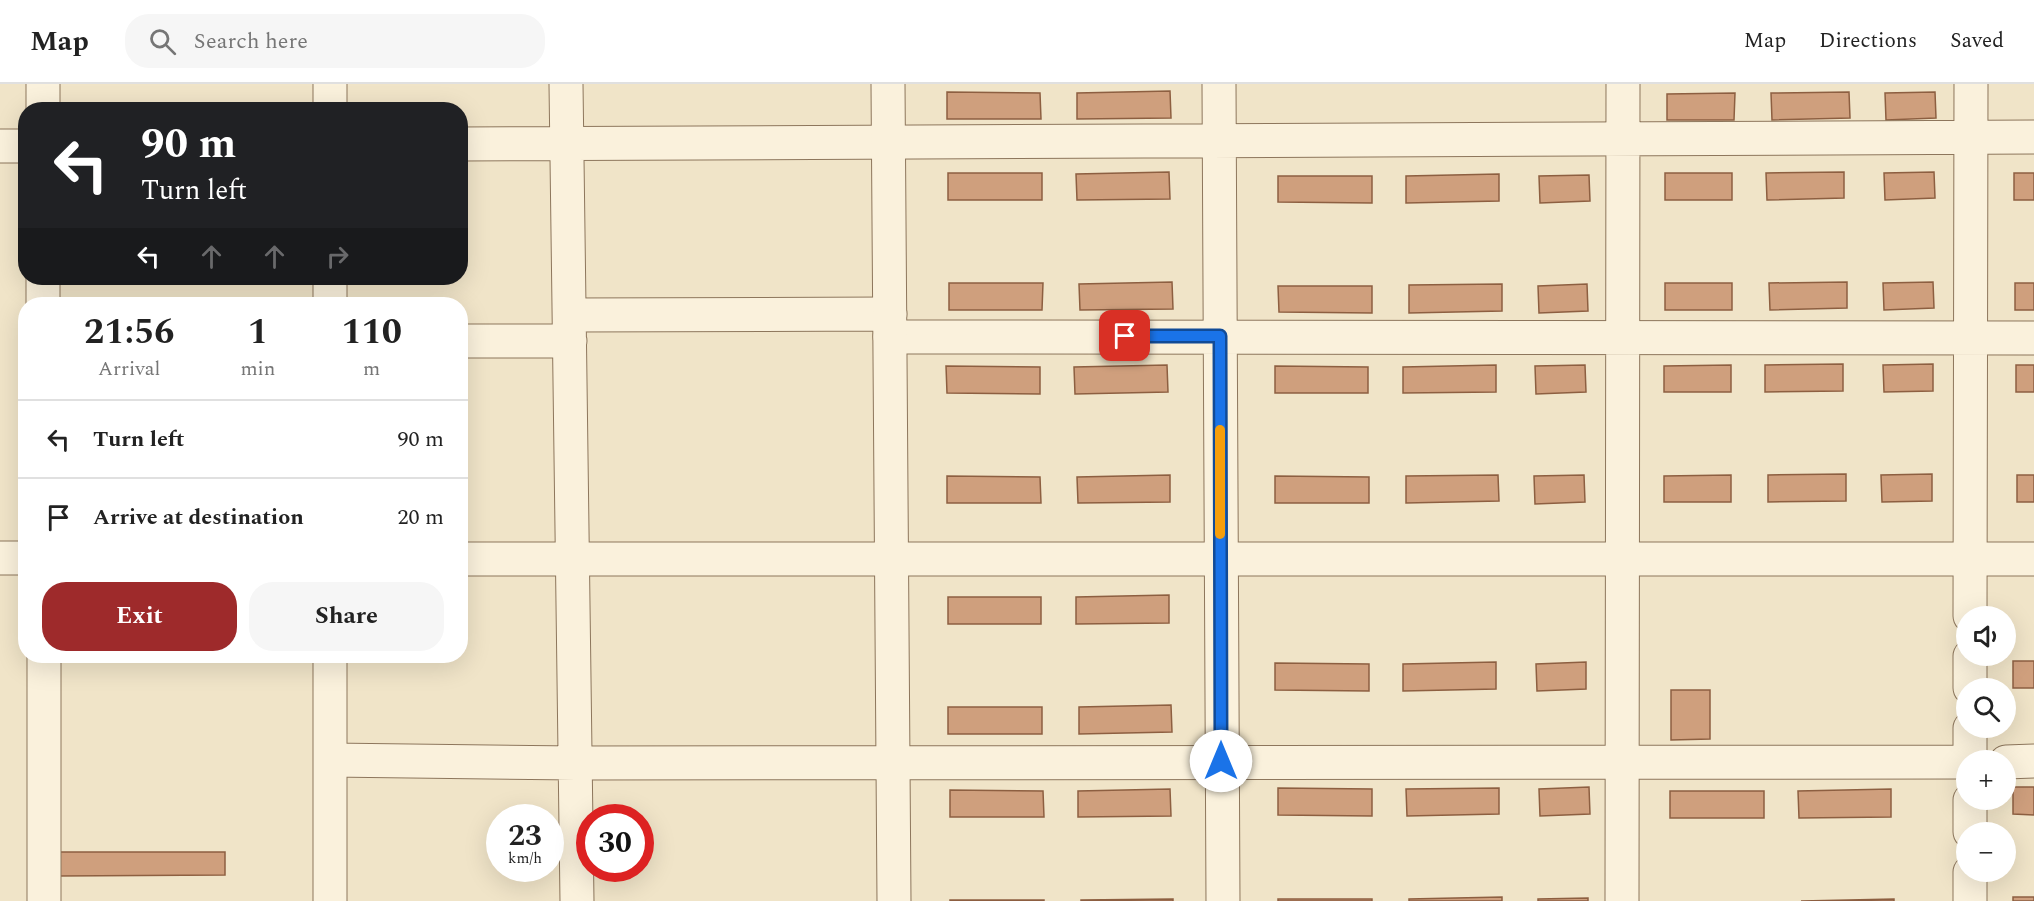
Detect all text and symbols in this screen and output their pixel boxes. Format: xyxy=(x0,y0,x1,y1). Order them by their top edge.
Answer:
search box xyxy=(125,14,545,68)
text: Map xyxy=(30,20,89,63)
icon: search xyxy=(146,25,179,58)
text: Search here xyxy=(194,25,308,58)
text: Map xyxy=(1744,25,1786,57)
text: Directions xyxy=(1819,25,1917,57)
text: Saved xyxy=(1950,25,2004,57)
text: 90 m xyxy=(141,113,236,176)
icon: left xyxy=(42,126,120,204)
text: Turn left xyxy=(141,170,247,212)
icon: left xyxy=(132,240,165,273)
icon: ahead xyxy=(195,240,228,273)
icon: ahead xyxy=(258,240,291,273)
icon: right xyxy=(321,240,354,273)
text: 21:56 xyxy=(84,305,174,360)
text: 1 xyxy=(248,305,268,360)
text: 110 xyxy=(341,305,402,360)
pin xyxy=(1099,310,1150,361)
icon: arrive xyxy=(1108,319,1141,352)
text: Arrival xyxy=(98,354,160,384)
text: min xyxy=(240,354,275,384)
text: m xyxy=(363,354,380,384)
icon: left xyxy=(42,423,75,456)
text: Turn left xyxy=(93,423,185,456)
text: 90 m xyxy=(398,423,444,456)
icon: arrive xyxy=(42,501,75,534)
text: Arrive at destination xyxy=(93,501,304,534)
text: 20 m xyxy=(398,501,444,534)
button: Exit xyxy=(42,582,237,651)
button: Share xyxy=(249,582,444,651)
map controls xyxy=(1956,606,2016,882)
button: sound xyxy=(1956,606,2016,666)
button: search xyxy=(1956,678,2016,738)
position arrow xyxy=(1189,729,1253,793)
button: + xyxy=(1956,750,2016,810)
speed limit sign: 30 xyxy=(576,804,654,882)
text: 23 xyxy=(508,813,542,859)
button: − xyxy=(1956,822,2016,882)
text: km/h xyxy=(508,847,542,870)

